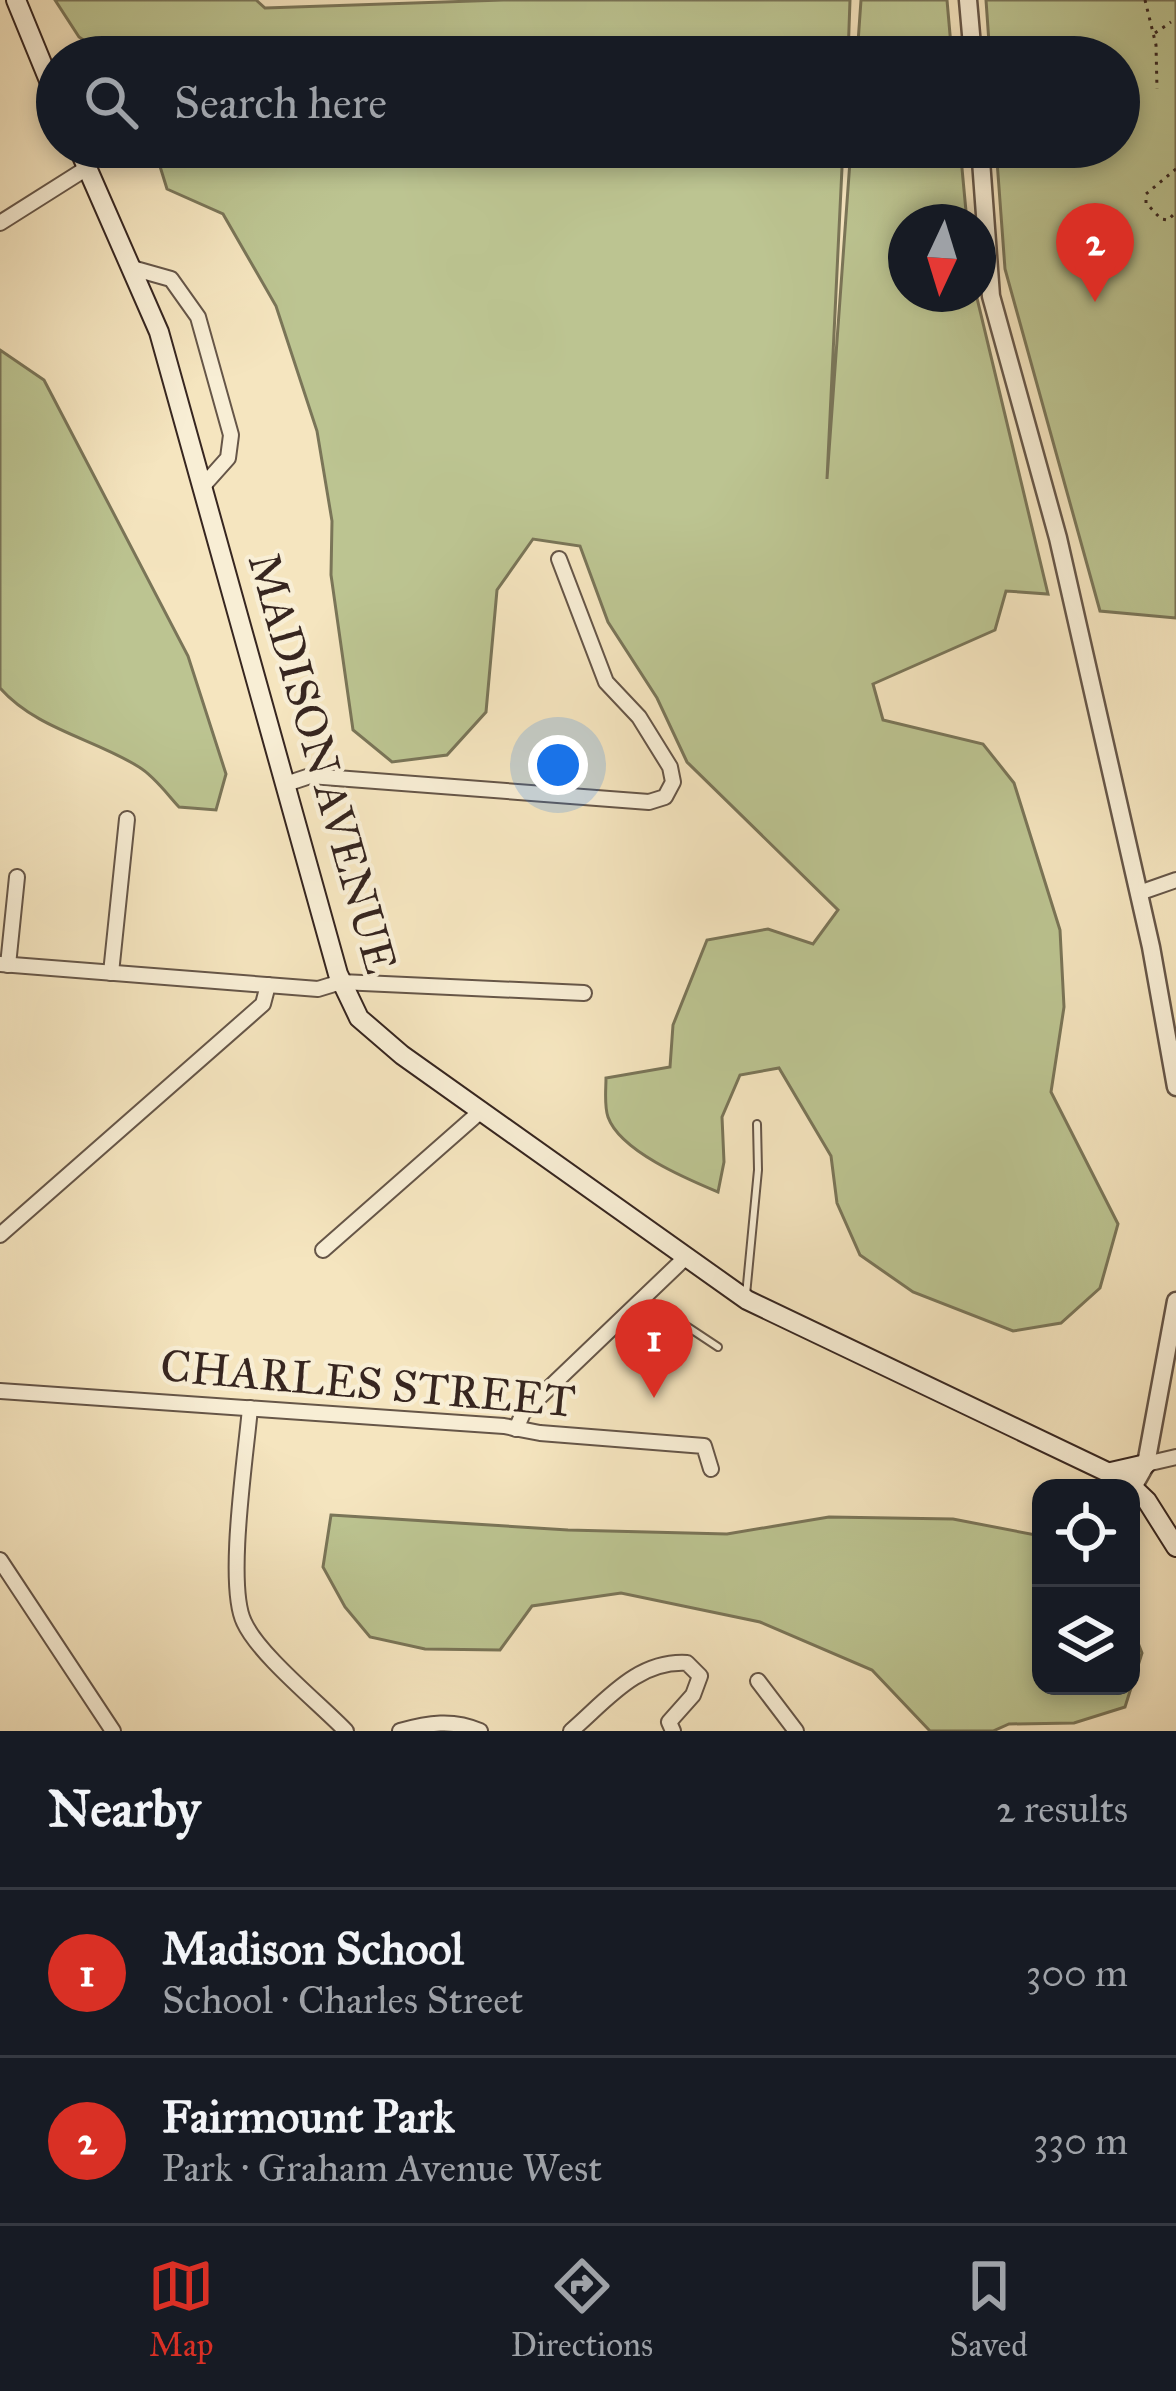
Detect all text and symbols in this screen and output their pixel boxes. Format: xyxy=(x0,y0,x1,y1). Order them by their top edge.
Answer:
search box xyxy=(36,36,1140,168)
icon: search xyxy=(78,69,144,135)
text: Search here xyxy=(174,75,387,130)
pin: 2 xyxy=(1056,203,1134,302)
north arrow xyxy=(888,204,996,312)
street label: MADISON AVENUE xyxy=(237,546,409,980)
your location xyxy=(528,735,588,795)
pin: 1 xyxy=(615,1299,693,1398)
street label: CHARLES STREET xyxy=(158,1337,578,1429)
map controls xyxy=(1032,1479,1140,1695)
button: locate xyxy=(1032,1479,1140,1587)
button: layers xyxy=(1032,1587,1140,1695)
text: Nearby xyxy=(48,1778,200,1840)
text: 2 results xyxy=(996,1785,1128,1833)
text: Madison School xyxy=(162,1921,464,1976)
text: 1 xyxy=(79,1949,95,1997)
text: 300 m xyxy=(1026,1949,1128,1997)
text: School · Charles Street xyxy=(162,1976,523,2024)
text: Fairmount Park xyxy=(162,2089,454,2144)
text: 2 xyxy=(77,2117,97,2165)
text: 330 m xyxy=(1033,2117,1128,2165)
text: Park · Graham Avenue West xyxy=(162,2144,602,2192)
tab: Map xyxy=(148,2253,214,2365)
tab: Directions xyxy=(511,2253,653,2365)
tab: Saved xyxy=(949,2253,1028,2365)

